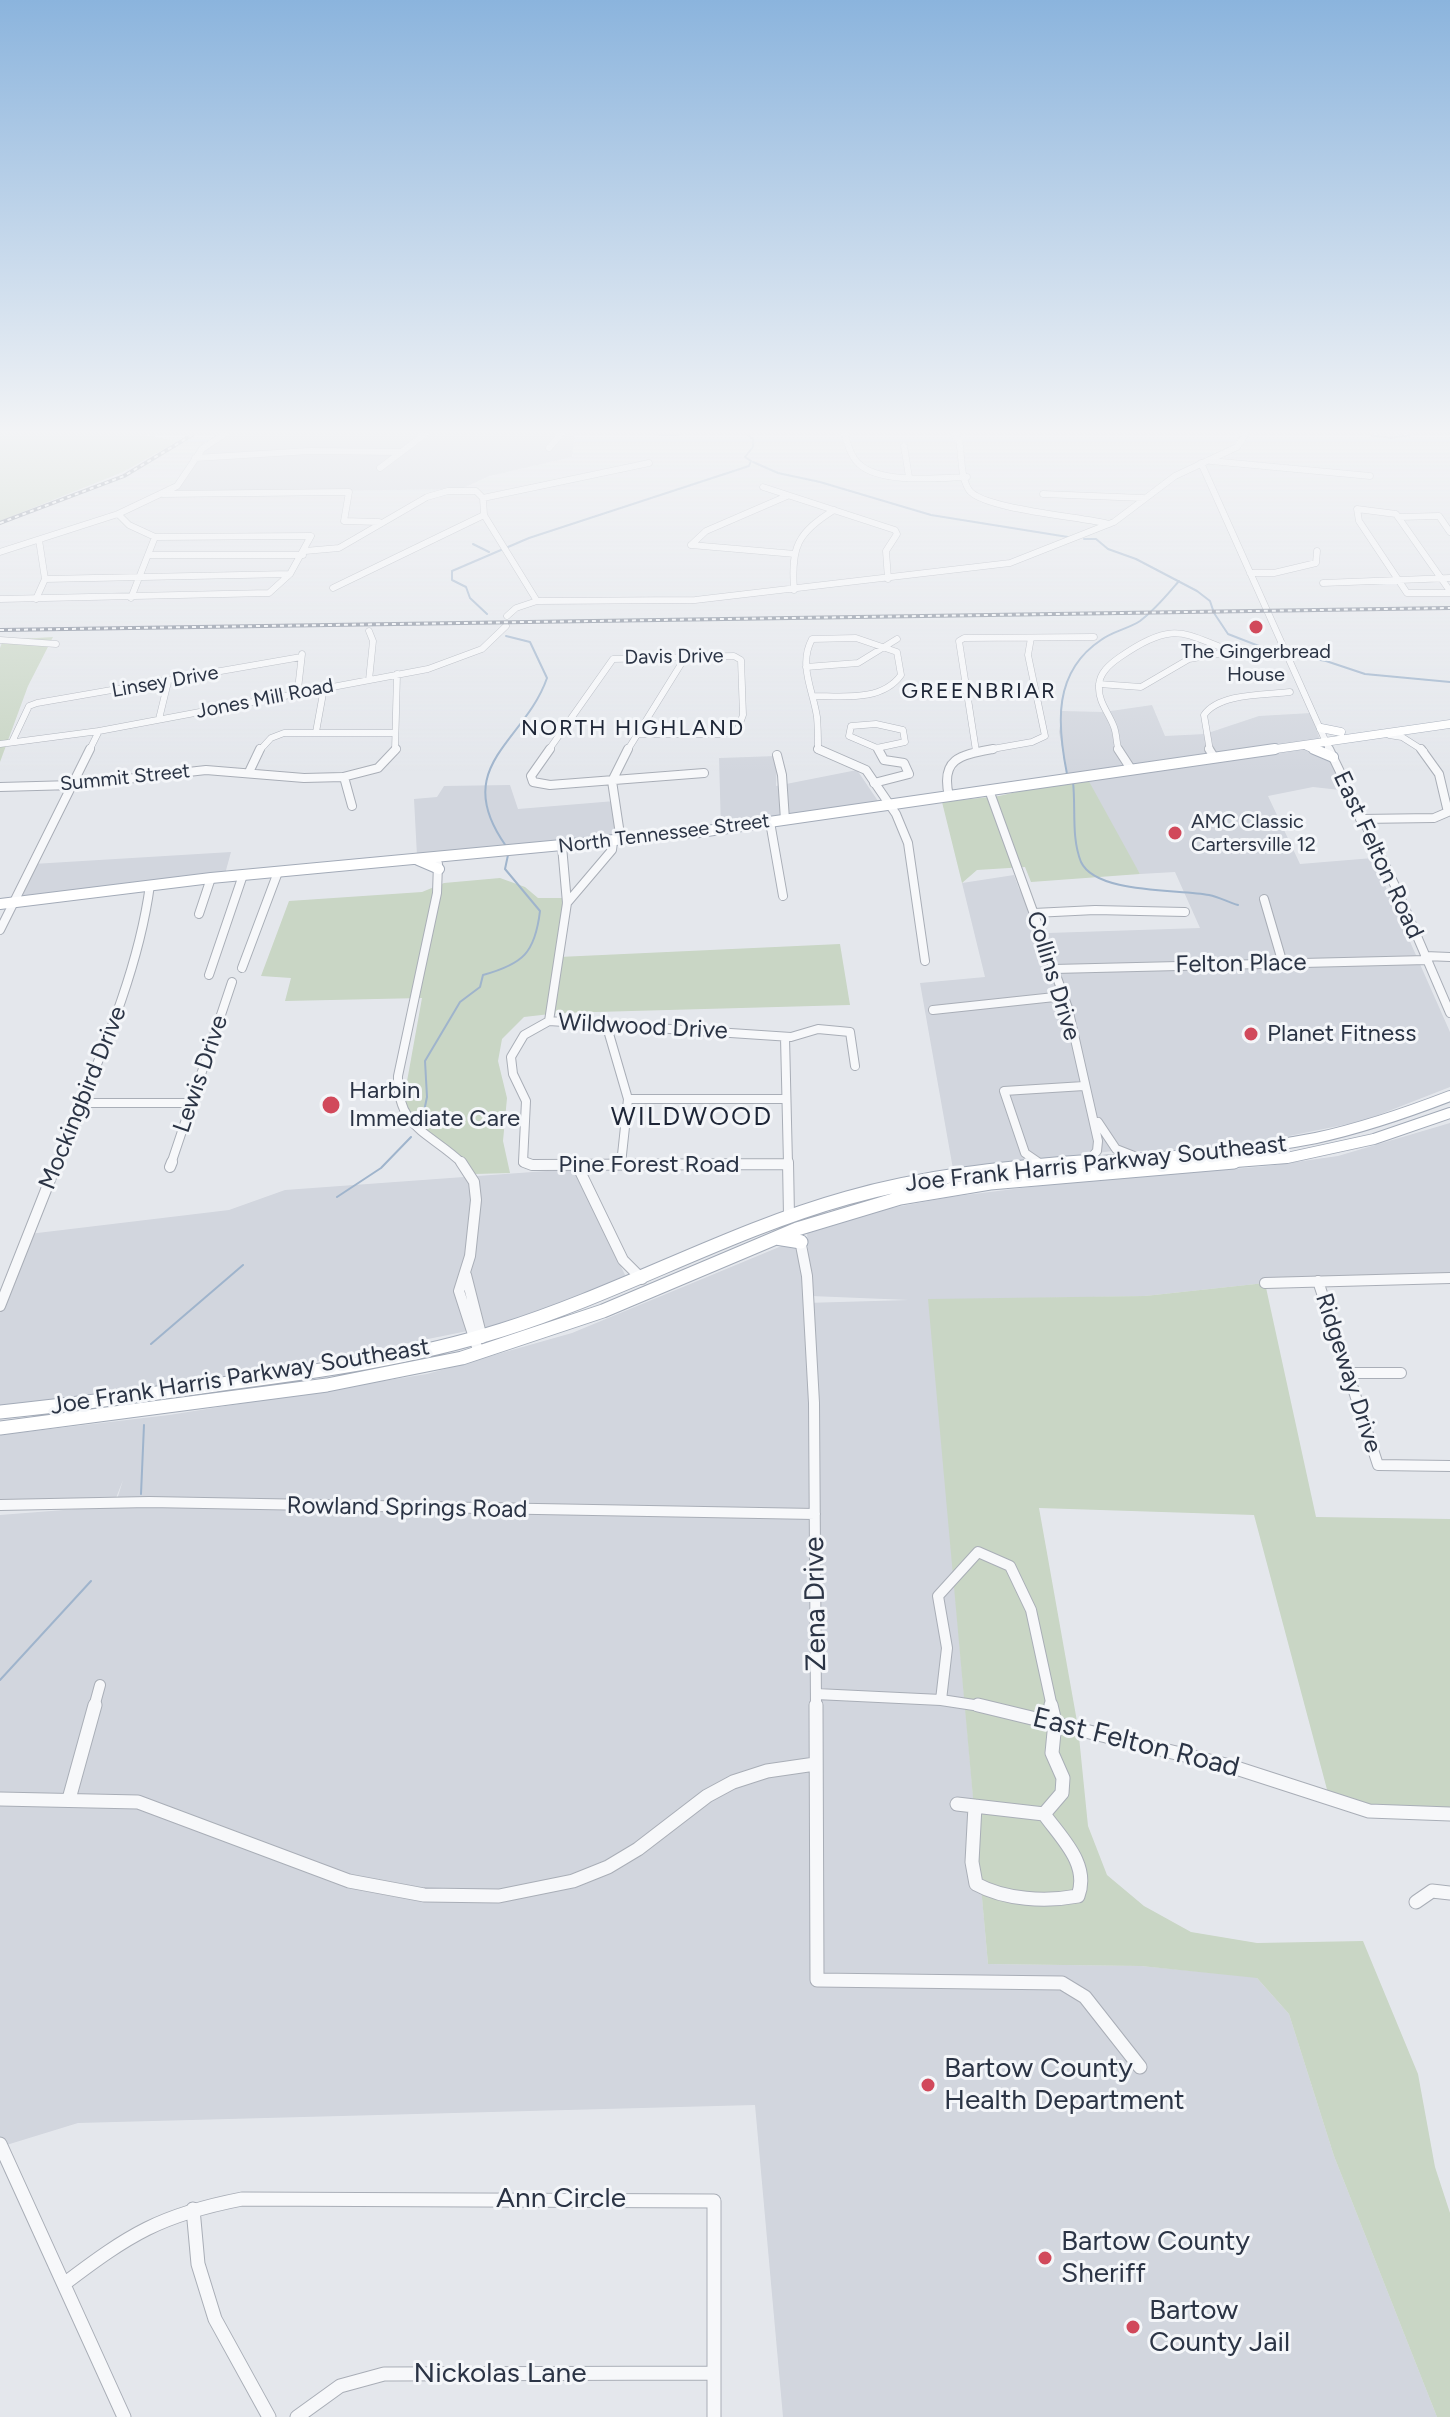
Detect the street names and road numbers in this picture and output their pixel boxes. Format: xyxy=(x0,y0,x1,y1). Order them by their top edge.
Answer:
street label: Davis Drive xyxy=(624,644,724,670)
street label: Linsey Drive xyxy=(110,661,220,703)
street label: Jones Mill Road xyxy=(194,674,336,724)
street label: Summit Street xyxy=(59,759,191,797)
street label: East Felton Road xyxy=(1327,767,1429,943)
street label: North Tennessee Street xyxy=(557,809,771,859)
street label: Collins Drive xyxy=(1020,908,1086,1044)
street label: Felton Place xyxy=(1175,948,1307,980)
street label: Mockingbird Drive xyxy=(33,1002,133,1194)
street label: Wildwood Drive xyxy=(557,1008,729,1046)
street label: Lewis Drive xyxy=(167,1012,235,1136)
street label: Joe Frank Harris Parkway Southeast xyxy=(904,1130,1288,1198)
street label: Pine Forest Road xyxy=(558,1151,740,1179)
street label: Ridgeway Drive xyxy=(1309,1290,1387,1456)
street label: Joe Frank Harris Parkway Southeast xyxy=(48,1333,432,1421)
street label: Rowland Springs Road xyxy=(286,1492,528,1524)
street label: Zena Drive xyxy=(798,1536,834,1672)
street label: East Felton Road xyxy=(1029,1701,1243,1785)
street label: Ann Circle xyxy=(496,2182,626,2216)
street label: Nickolas Lane xyxy=(414,2357,586,2391)

